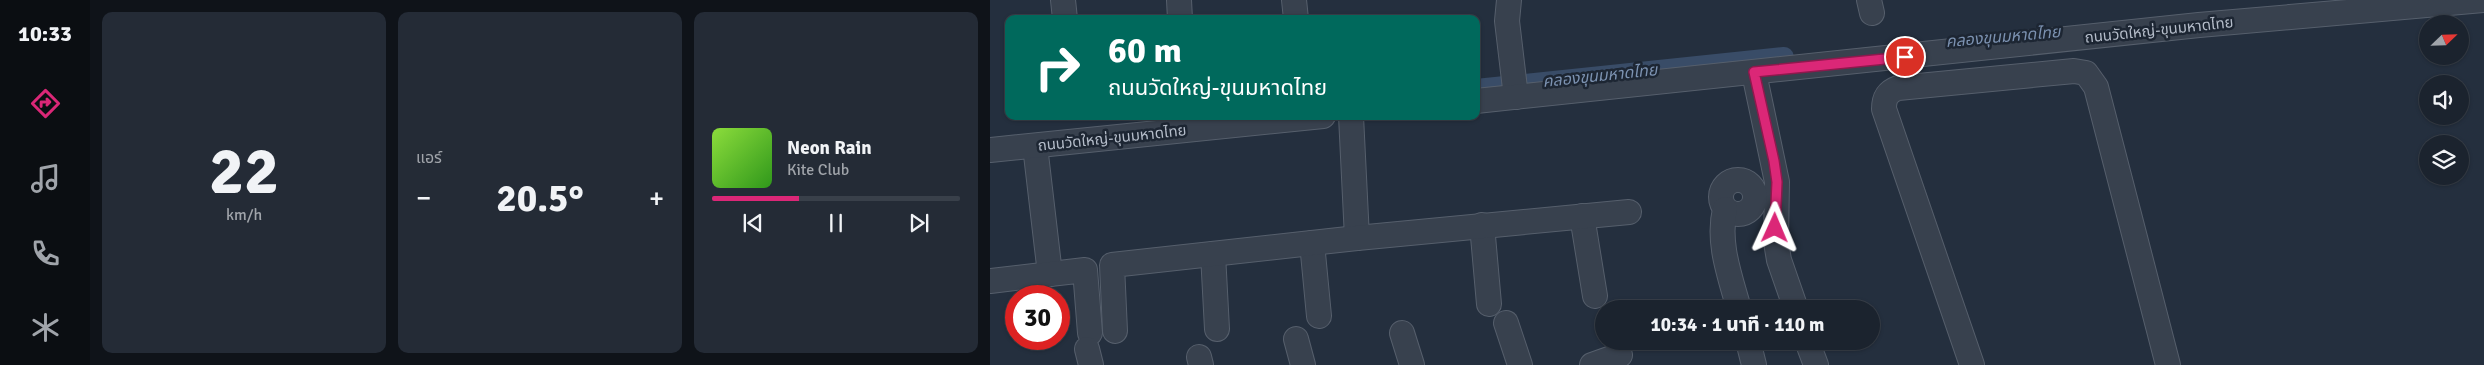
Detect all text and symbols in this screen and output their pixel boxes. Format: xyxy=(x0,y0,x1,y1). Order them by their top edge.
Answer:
street label: ถนนวัดใหญ่-ขุนมหาดไทย xyxy=(2084,13,2234,47)
north arrow xyxy=(2419,15,2469,65)
map controls xyxy=(2419,15,2469,185)
text: 10:33 xyxy=(18,20,72,47)
water label: คลองขุนมหาดไทย xyxy=(1945,22,2063,52)
text: 60 m xyxy=(1108,29,1182,72)
icon: right xyxy=(1025,35,1090,100)
pin xyxy=(1884,36,1926,78)
icon: arrive xyxy=(1891,43,1919,71)
water label: คลองขุนมหาดไทย xyxy=(1542,60,1660,92)
text: ถนนวัดใหญ่-ขุนมหาดไทย xyxy=(1108,74,1327,101)
button: sound xyxy=(2419,75,2469,125)
icon: directions xyxy=(28,86,63,121)
street label: ถนนวัดใหญ่-ขุนมหาดไทย xyxy=(1037,121,1187,155)
text: 22 xyxy=(209,132,279,212)
button: layers xyxy=(2419,135,2469,185)
text: Neon Rain xyxy=(787,136,872,160)
text: แอร์ xyxy=(416,148,442,168)
text: Kite Club xyxy=(787,160,849,180)
icon: music xyxy=(28,161,63,196)
text: 20.5° xyxy=(496,175,584,222)
text: − xyxy=(416,181,431,215)
text: + xyxy=(649,181,664,215)
position arrow xyxy=(1748,201,1800,253)
text: km/h xyxy=(226,205,262,225)
icon: previous xyxy=(739,209,767,237)
icon: pause xyxy=(822,209,850,237)
icon: next xyxy=(905,209,933,237)
icon: phone xyxy=(28,236,63,271)
speed limit sign: 30 xyxy=(1005,285,1070,350)
icon: climate xyxy=(28,310,63,345)
text: 10:34 · 1 นาที · 110 m xyxy=(1651,313,1824,337)

